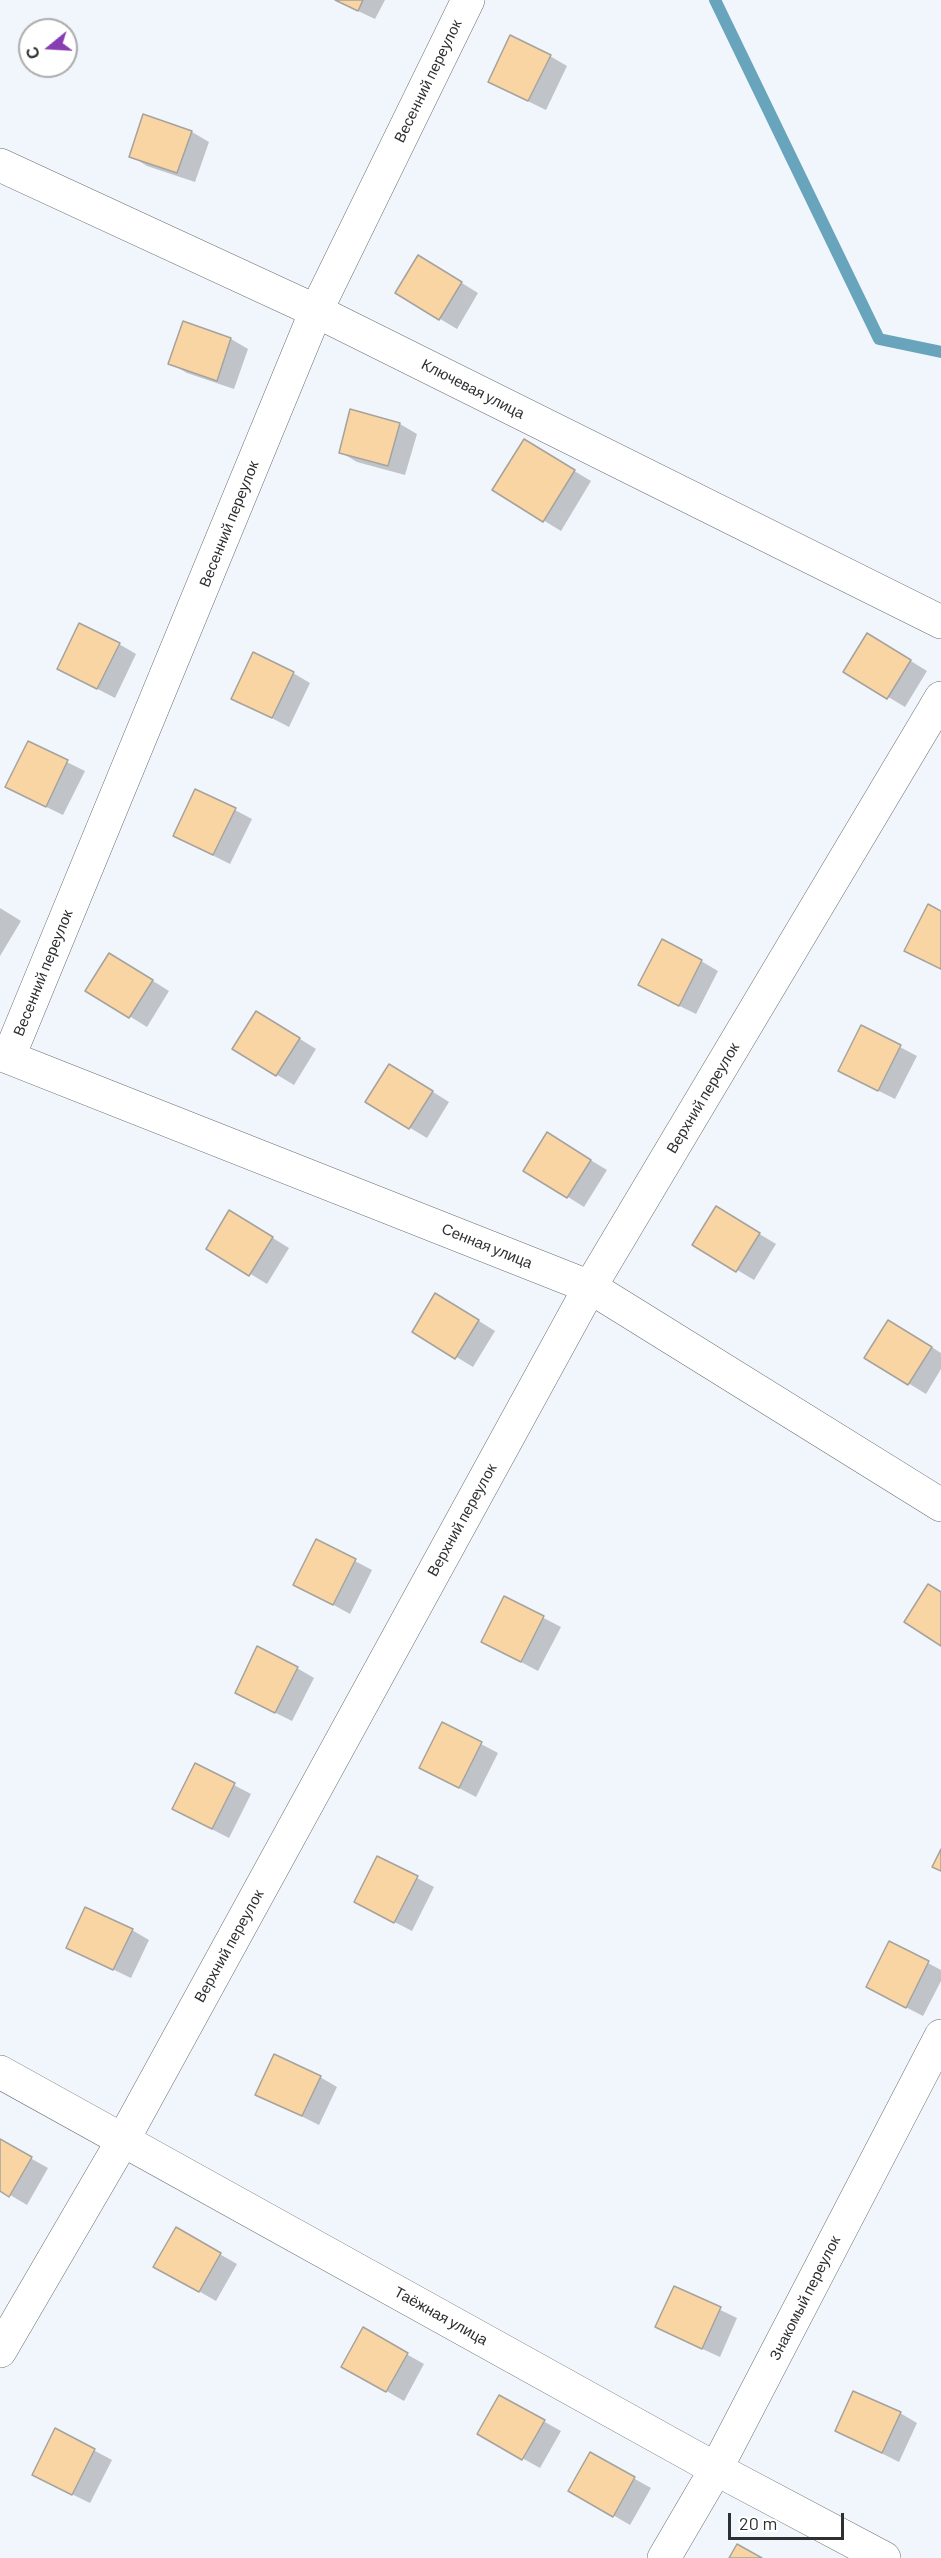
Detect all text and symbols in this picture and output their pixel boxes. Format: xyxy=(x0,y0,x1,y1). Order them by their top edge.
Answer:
street label: Весенний переулок xyxy=(390,17,466,145)
north arrow xyxy=(18,18,78,78)
text: С xyxy=(21,45,43,62)
street label: Ключевая улица xyxy=(419,355,527,423)
street label: Весенний переулок xyxy=(195,458,263,590)
street label: Весенний переулок xyxy=(9,907,77,1039)
street label: Верхний переулок xyxy=(663,1039,743,1157)
street label: Сенная улица xyxy=(439,1220,535,1272)
street label: Верхний переулок xyxy=(424,1461,500,1579)
street label: Верхний переулок xyxy=(191,1887,267,2005)
street label: Знакомый переулок xyxy=(766,2233,844,2363)
street label: Таёжная улица xyxy=(391,2283,491,2349)
scale bar xyxy=(731,2501,846,2539)
text: 20 m xyxy=(739,2512,777,2534)

